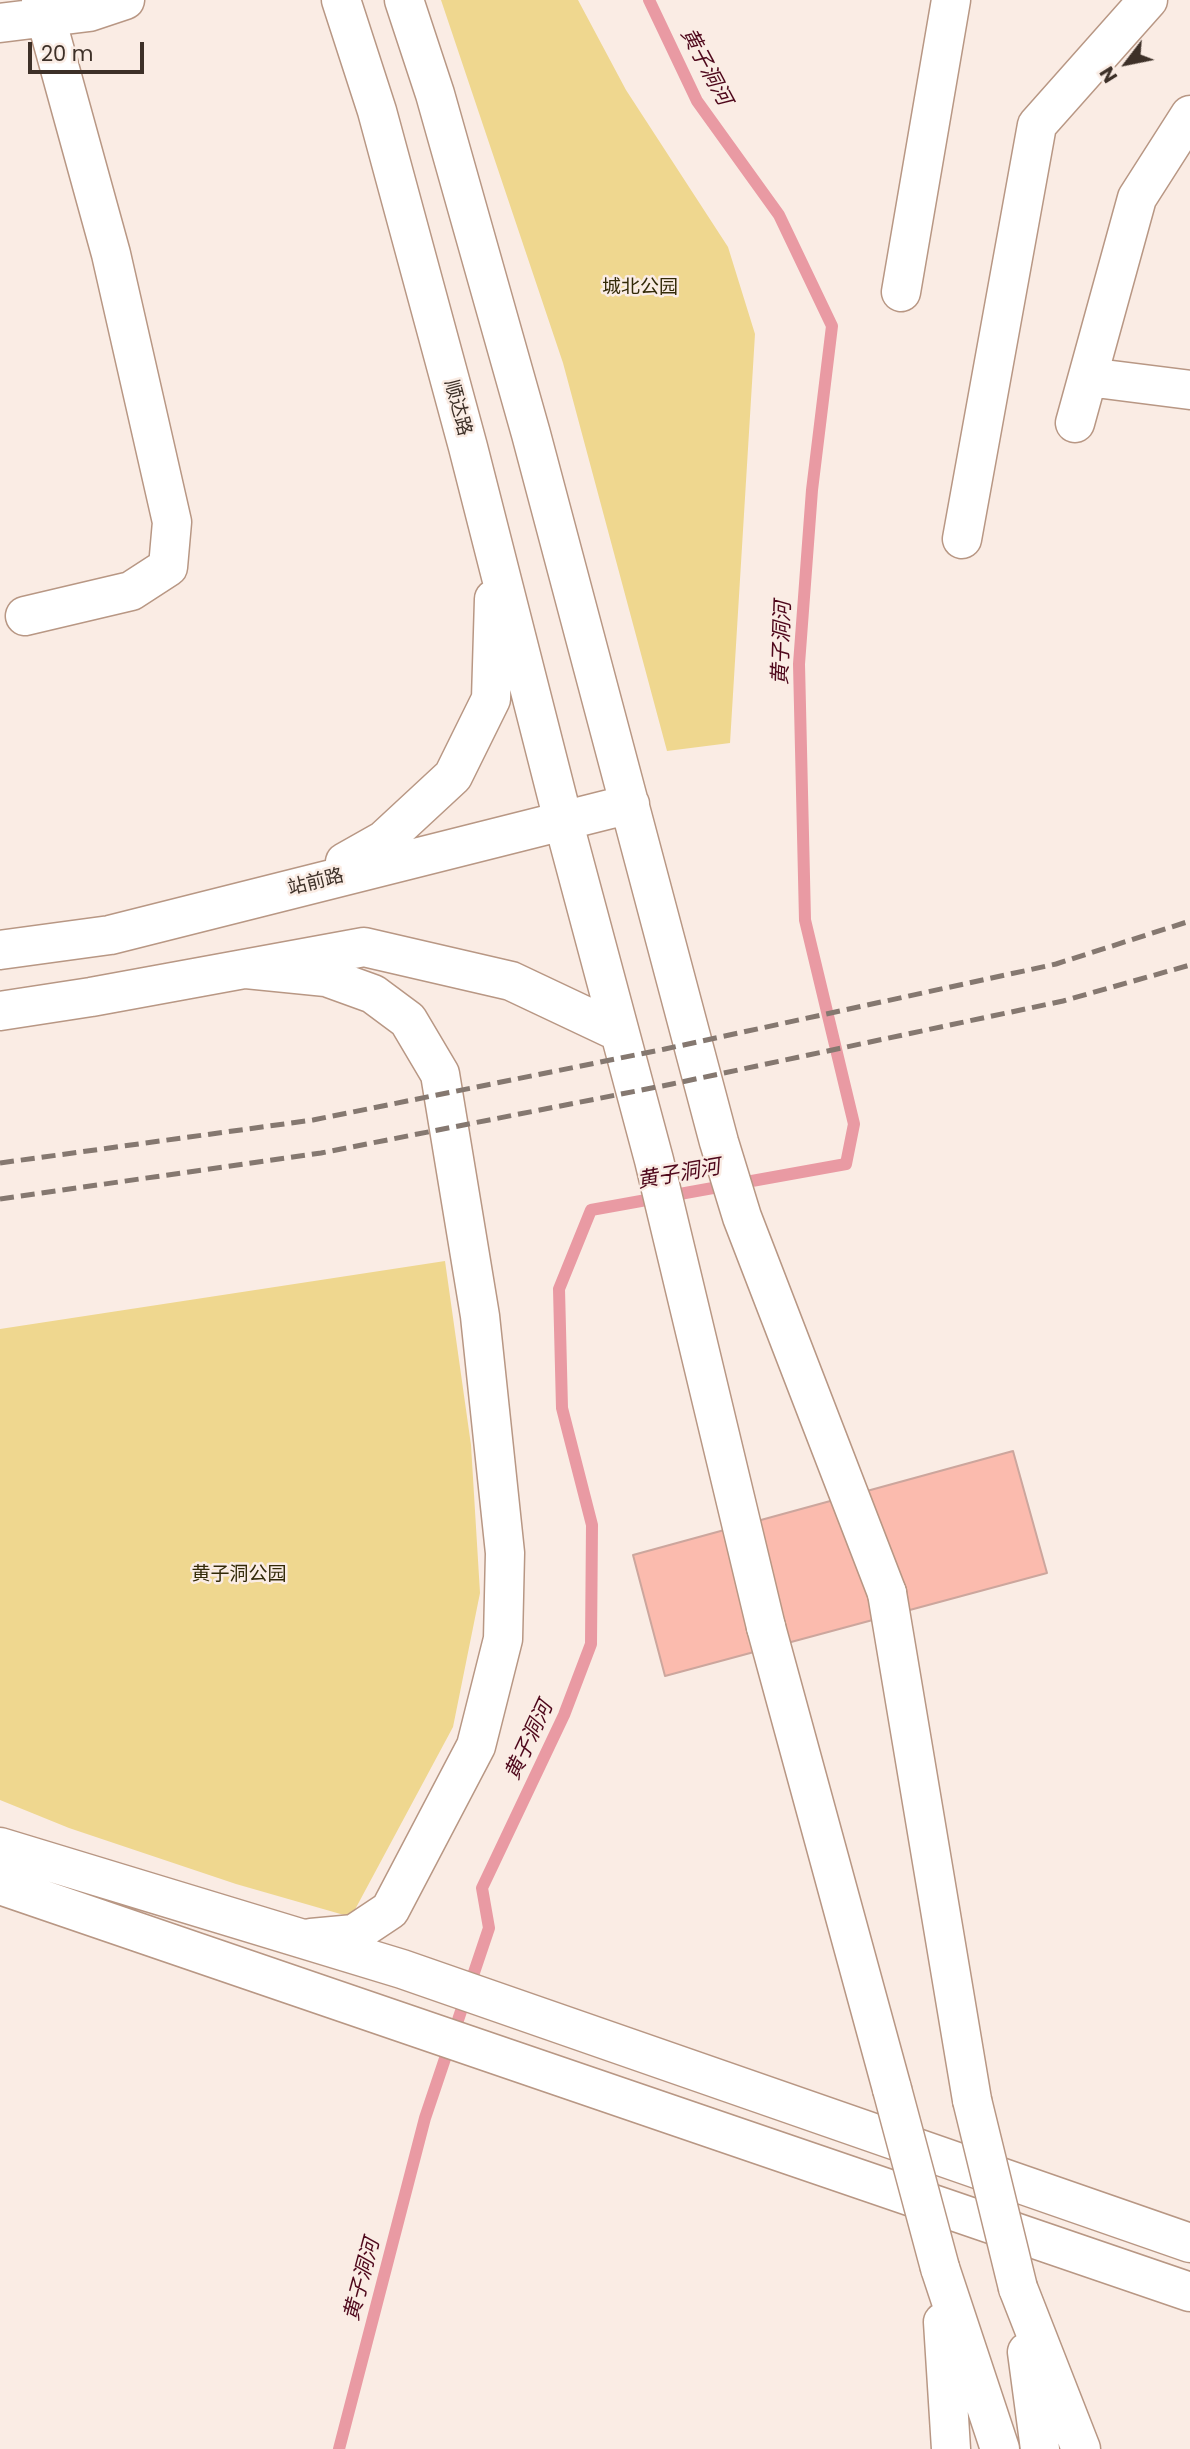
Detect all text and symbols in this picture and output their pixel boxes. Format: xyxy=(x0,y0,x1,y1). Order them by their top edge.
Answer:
water label: 黄子洞河 xyxy=(674,24,736,110)
scale bar xyxy=(32,28,147,72)
north arrow xyxy=(1092,28,1162,98)
text: 20 m xyxy=(41,39,94,68)
text: N xyxy=(1094,61,1124,88)
park label: 城北公园 xyxy=(602,277,678,299)
street label: 顺达路 xyxy=(439,378,475,438)
water label: 黄子洞河 xyxy=(769,601,797,685)
street label: 站前路 xyxy=(286,865,346,901)
water label: 黄子洞河 xyxy=(635,1155,723,1195)
park label: 黄子洞公园 xyxy=(192,1564,286,1586)
water label: 黄子洞河 xyxy=(501,1698,559,1784)
water label: 黄子洞河 xyxy=(340,2236,386,2324)

